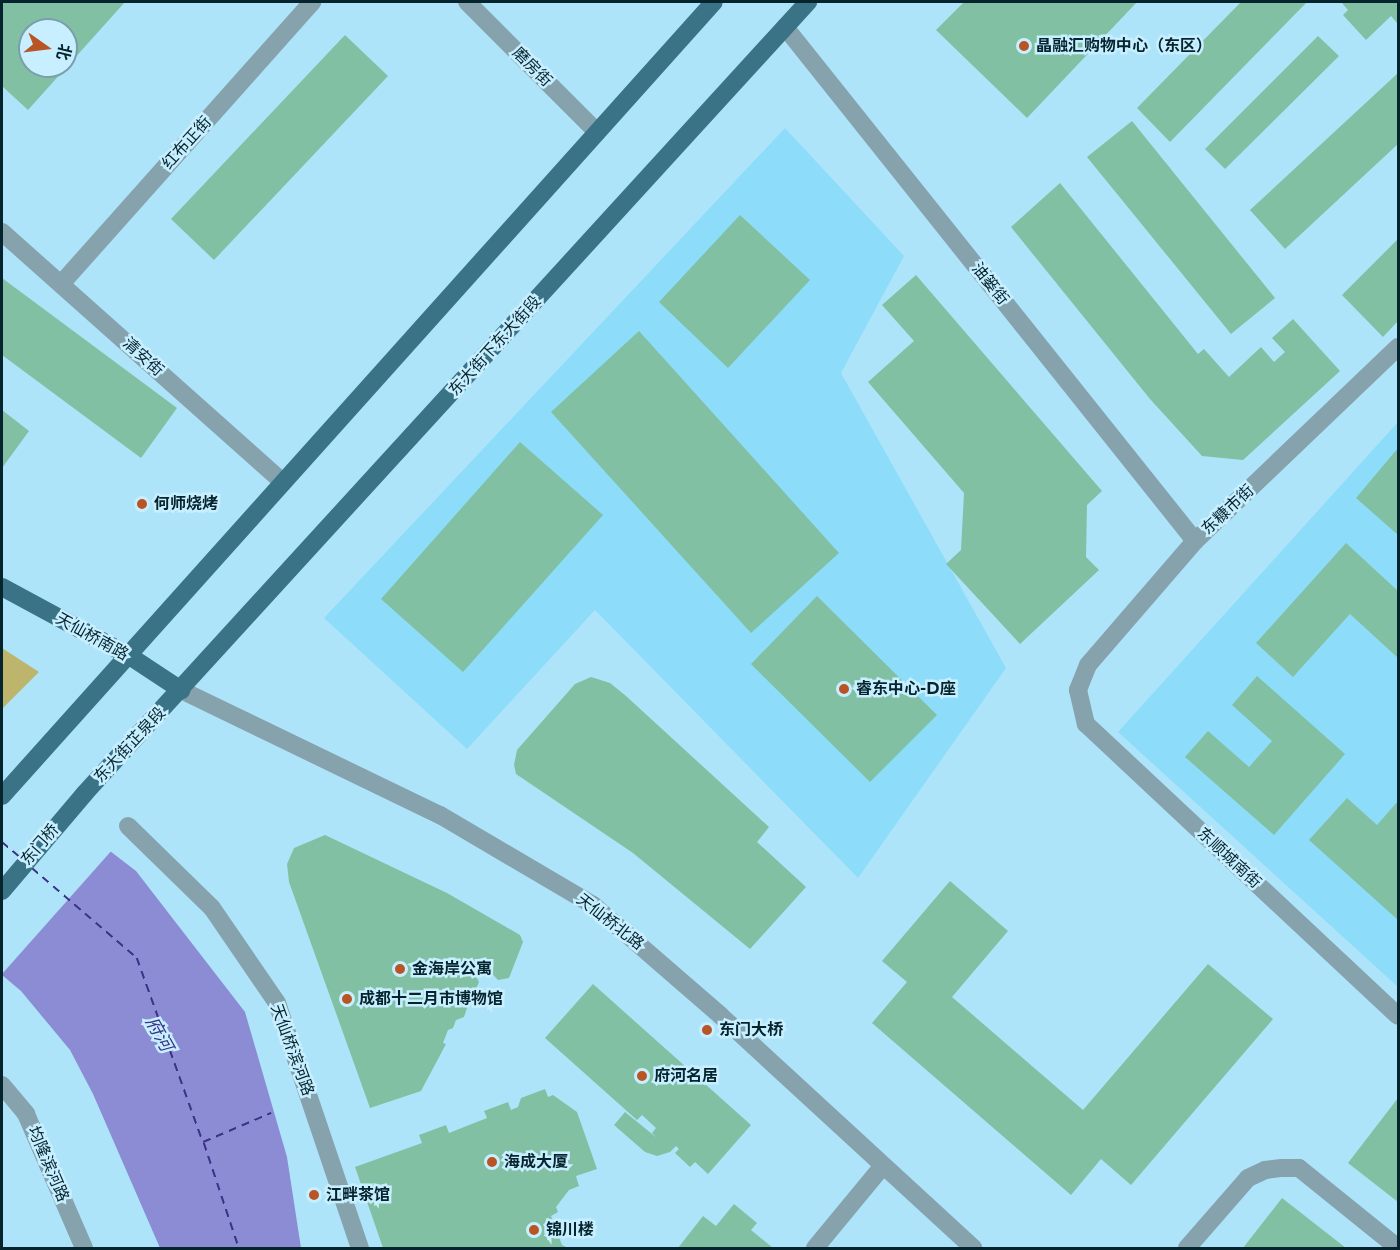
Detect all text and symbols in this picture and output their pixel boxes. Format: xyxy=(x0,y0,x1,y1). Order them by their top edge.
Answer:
north arrow xyxy=(18,18,78,78)
place label: 晶融汇购物中心（东区） xyxy=(1036,36,1212,56)
marker: 晶融汇购物中心（东区） xyxy=(1017,39,1031,53)
text: 北 xyxy=(53,42,75,62)
street label: 磨房街 xyxy=(508,43,556,91)
street label: 红布正街 xyxy=(158,113,216,173)
street label: 油篓街 xyxy=(967,259,1013,309)
street label: 东大街下东大街段 xyxy=(445,292,545,400)
street label: 清安街 xyxy=(119,334,167,380)
street label: 东糠市街 xyxy=(1198,481,1258,539)
place label: 何师烧烤 xyxy=(154,494,218,514)
marker: 何师烧烤 xyxy=(135,497,149,511)
street label: 天仙桥南路 xyxy=(52,609,132,665)
place label: 睿东中心-D座 xyxy=(856,679,955,699)
marker: 睿东中心-D座 xyxy=(837,682,851,696)
street label: 东大街芷泉段 xyxy=(90,703,170,787)
street label: 东门桥 xyxy=(17,821,63,869)
street label: 东顺城南街 xyxy=(1193,824,1265,892)
street label: 天仙桥北路 xyxy=(573,890,647,954)
place label: 金海岸公寓 xyxy=(412,959,492,979)
marker: 金海岸公寓 xyxy=(393,962,407,976)
place label: 成都十二月市博物馆 xyxy=(359,989,503,1009)
marker: 成都十二月市博物馆 xyxy=(340,992,354,1006)
street label: 天仙桥滨河路 xyxy=(267,1002,317,1098)
water label: 府河 xyxy=(141,1013,177,1055)
place label: 东门大桥 xyxy=(719,1020,783,1040)
marker: 东门大桥 xyxy=(700,1023,714,1037)
place label: 府河名居 xyxy=(654,1066,718,1086)
marker: 府河名居 xyxy=(635,1069,649,1083)
street label: 均隆滨河路 xyxy=(24,1123,72,1205)
place label: 海成大厦 xyxy=(504,1152,568,1172)
marker: 海成大厦 xyxy=(485,1155,499,1169)
place label: 江畔茶馆 xyxy=(326,1185,390,1205)
marker: 江畔茶馆 xyxy=(307,1188,321,1202)
place label: 锦川楼 xyxy=(546,1220,594,1240)
marker: 锦川楼 xyxy=(527,1223,541,1237)

